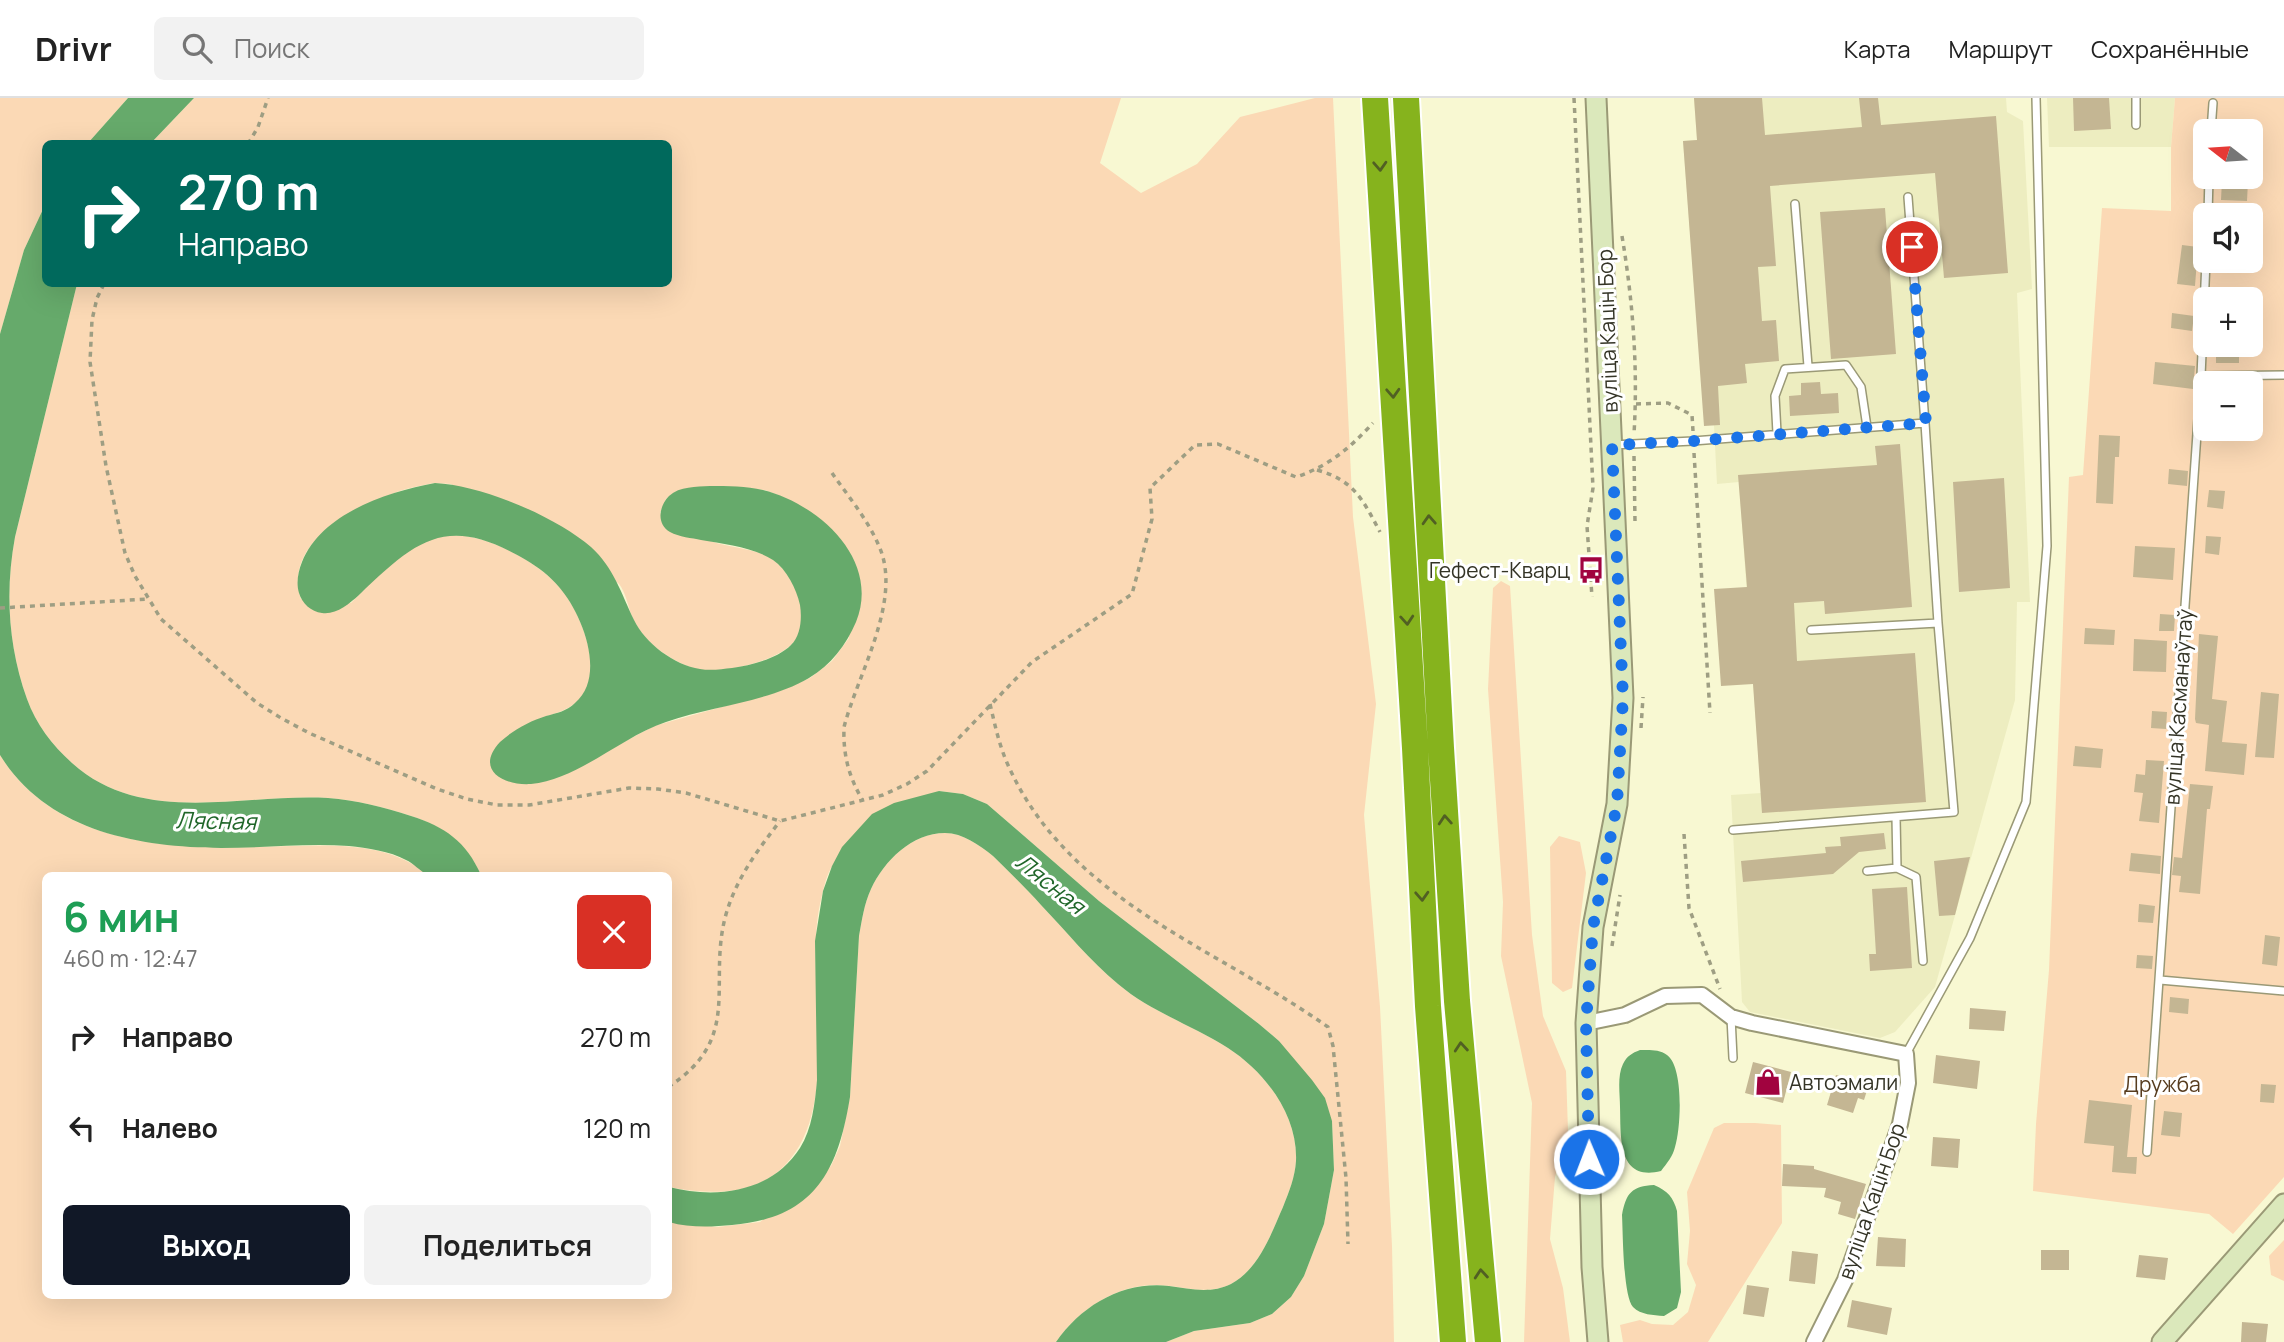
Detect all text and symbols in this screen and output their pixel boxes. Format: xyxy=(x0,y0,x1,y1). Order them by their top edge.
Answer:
search box xyxy=(154,17,644,80)
text: Drivr xyxy=(35,26,112,71)
icon: search xyxy=(178,29,216,67)
text: Поиск xyxy=(234,30,309,66)
text: Карта xyxy=(1844,32,1911,65)
text: Маршрут xyxy=(1949,32,2053,65)
text: Сохранённые xyxy=(2091,32,2249,65)
north arrow xyxy=(2193,119,2263,189)
map controls xyxy=(2193,119,2263,441)
text: 270 m xyxy=(178,158,319,225)
one-way arrow xyxy=(1372,161,1387,172)
icon: right xyxy=(63,168,154,259)
button: sound xyxy=(2193,203,2263,273)
pin xyxy=(1882,217,1942,277)
text: Направо xyxy=(178,222,309,266)
icon: arrive xyxy=(1893,228,1931,266)
street label: вуліца Кацін Бор xyxy=(1590,249,1624,413)
button: + xyxy=(2193,287,2263,357)
button: − xyxy=(2193,371,2263,441)
one-way arrow xyxy=(1386,388,1401,399)
one-way arrow xyxy=(1421,514,1436,525)
bus stop icon: Гефест-Кварц xyxy=(1576,555,1606,585)
place label: Гефест-Кварц xyxy=(1429,556,1570,584)
street label: вуліца Касманаўтаў xyxy=(2157,608,2199,806)
one-way arrow xyxy=(1399,615,1414,626)
water label: Лясная xyxy=(175,803,259,837)
one-way arrow xyxy=(1438,815,1453,826)
water label: Лясная xyxy=(1010,845,1094,922)
text: 6 мин xyxy=(63,887,180,945)
one-way arrow xyxy=(1415,891,1430,902)
button: close xyxy=(577,895,651,969)
text: 460 m · 12:47 xyxy=(63,942,197,974)
icon: right xyxy=(63,1018,101,1056)
text: Направо xyxy=(122,1019,233,1055)
text: 270 m xyxy=(580,1019,651,1055)
one-way arrow xyxy=(1454,1042,1469,1053)
shop icon: Автоэмали xyxy=(1753,1067,1783,1097)
place label: Автоэмали xyxy=(1789,1068,1898,1096)
park label: Дружба xyxy=(2123,1070,2201,1098)
icon: left xyxy=(63,1109,101,1147)
text: Налево xyxy=(122,1110,218,1146)
text: 120 m xyxy=(583,1110,651,1146)
street label: вуліца Кацін Бор xyxy=(1831,1119,1911,1283)
position arrow xyxy=(1552,1122,1626,1196)
button: Выход xyxy=(63,1205,350,1285)
button: Поделиться xyxy=(364,1205,651,1285)
one-way arrow xyxy=(1474,1268,1489,1280)

